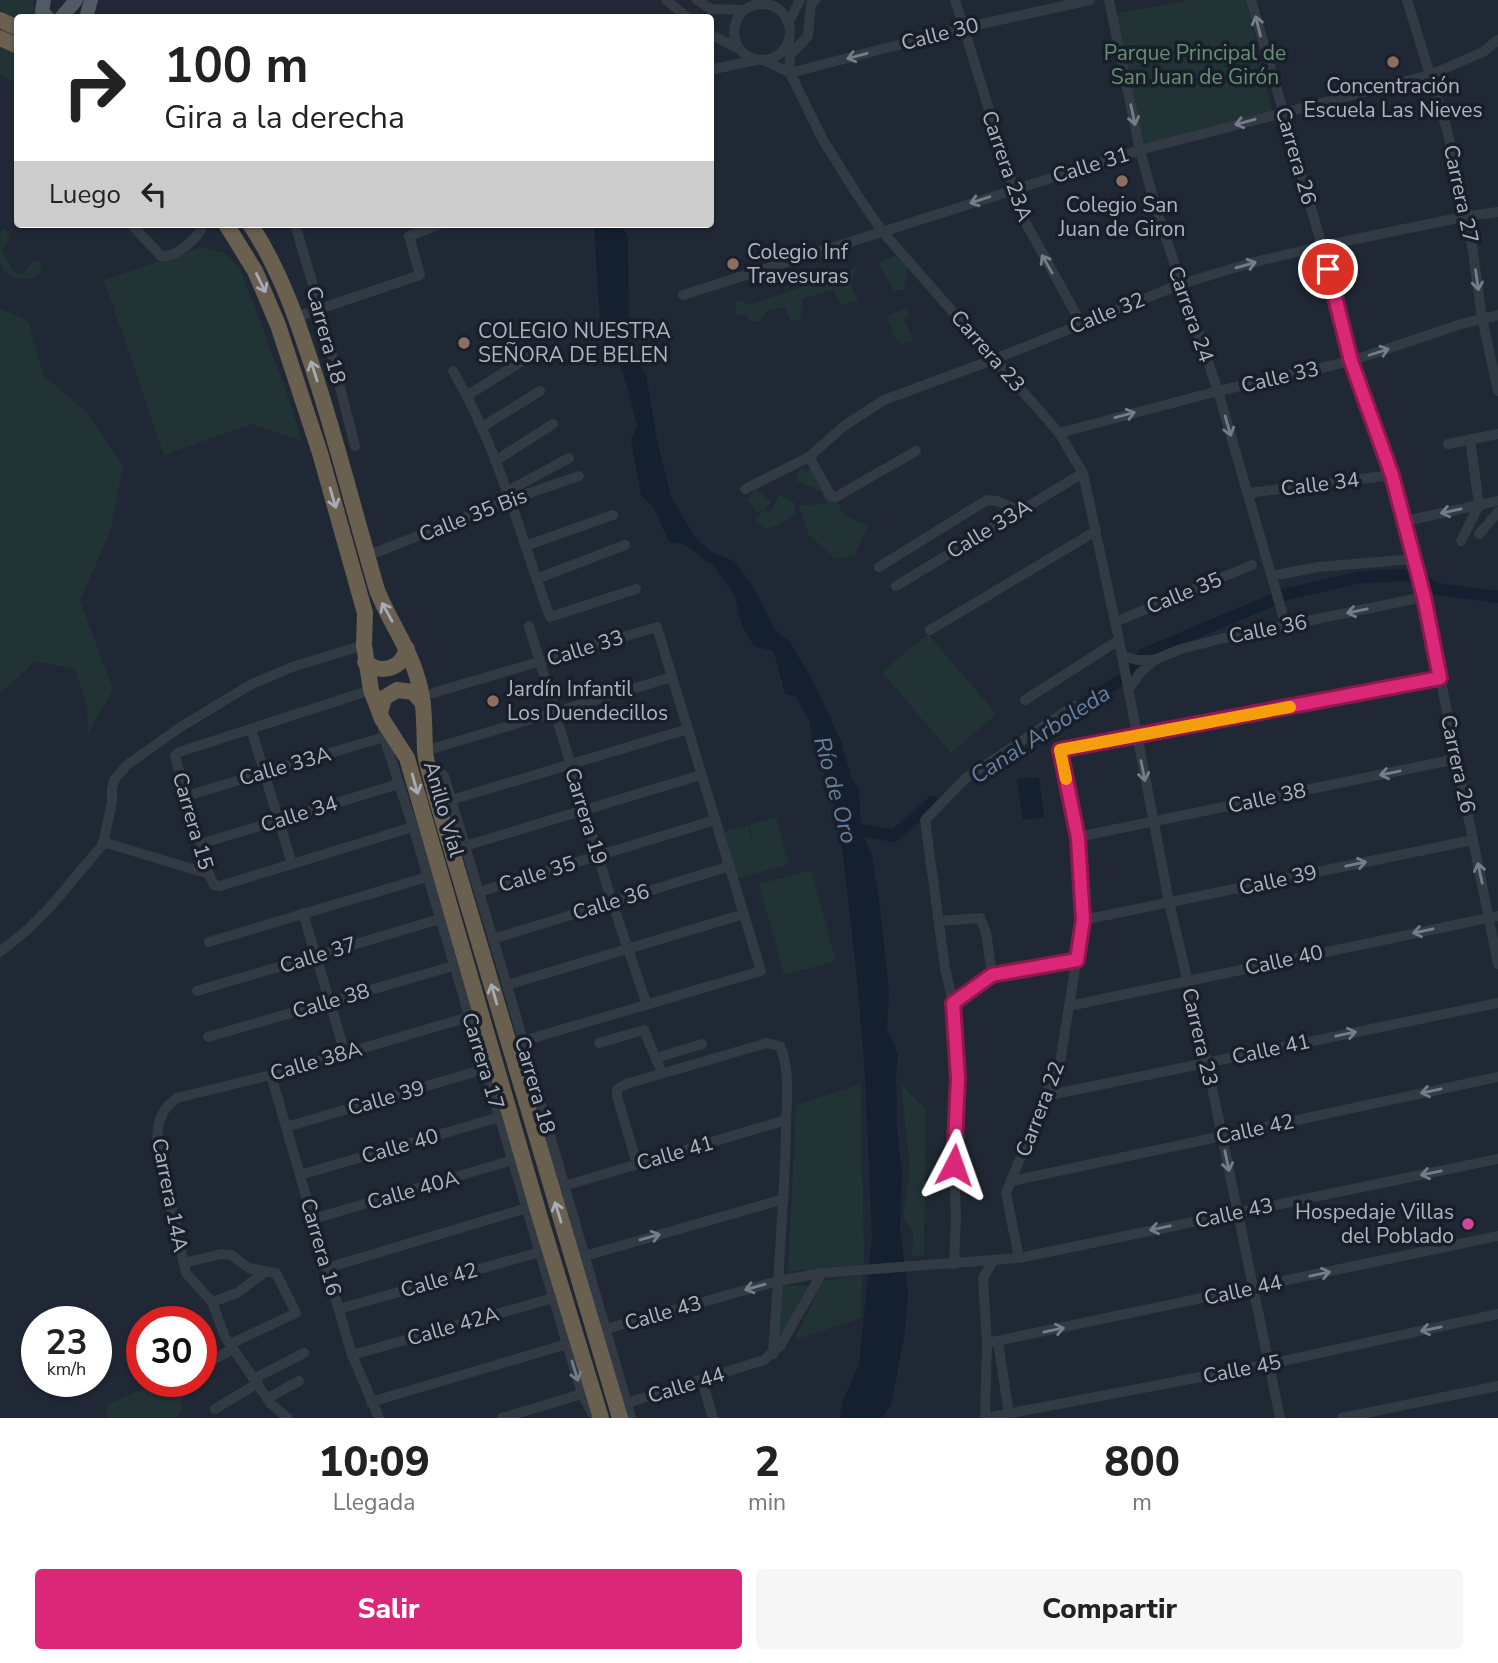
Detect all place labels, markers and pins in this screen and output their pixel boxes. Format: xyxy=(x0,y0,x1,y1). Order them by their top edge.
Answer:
marker: Concentración Escuela Las Nieves xyxy=(1385,54,1401,70)
place label: Concentración Escuela Las Nieves xyxy=(1303,72,1483,124)
marker: Colegio San Juan de Giron xyxy=(1114,173,1130,189)
place label: Colegio San Juan de Giron xyxy=(1058,191,1185,243)
place label: Colegio Inf Travesuras xyxy=(747,238,849,290)
pin xyxy=(1298,239,1358,299)
marker: Colegio Inf Travesuras xyxy=(725,256,741,272)
place label: COLEGIO NUESTRA SEÑORA DE BELEN xyxy=(478,317,671,369)
marker: COLEGIO NUESTRA SEÑORA DE BELEN xyxy=(456,335,472,351)
place label: Jardín Infantil Los Duendecillos xyxy=(506,675,668,727)
marker: Jardín Infantil Los Duendecillos xyxy=(485,693,501,709)
place label: Hospedaje Villas del Poblado xyxy=(1295,1198,1454,1250)
marker: Hospedaje Villas del Poblado xyxy=(1460,1216,1476,1232)

